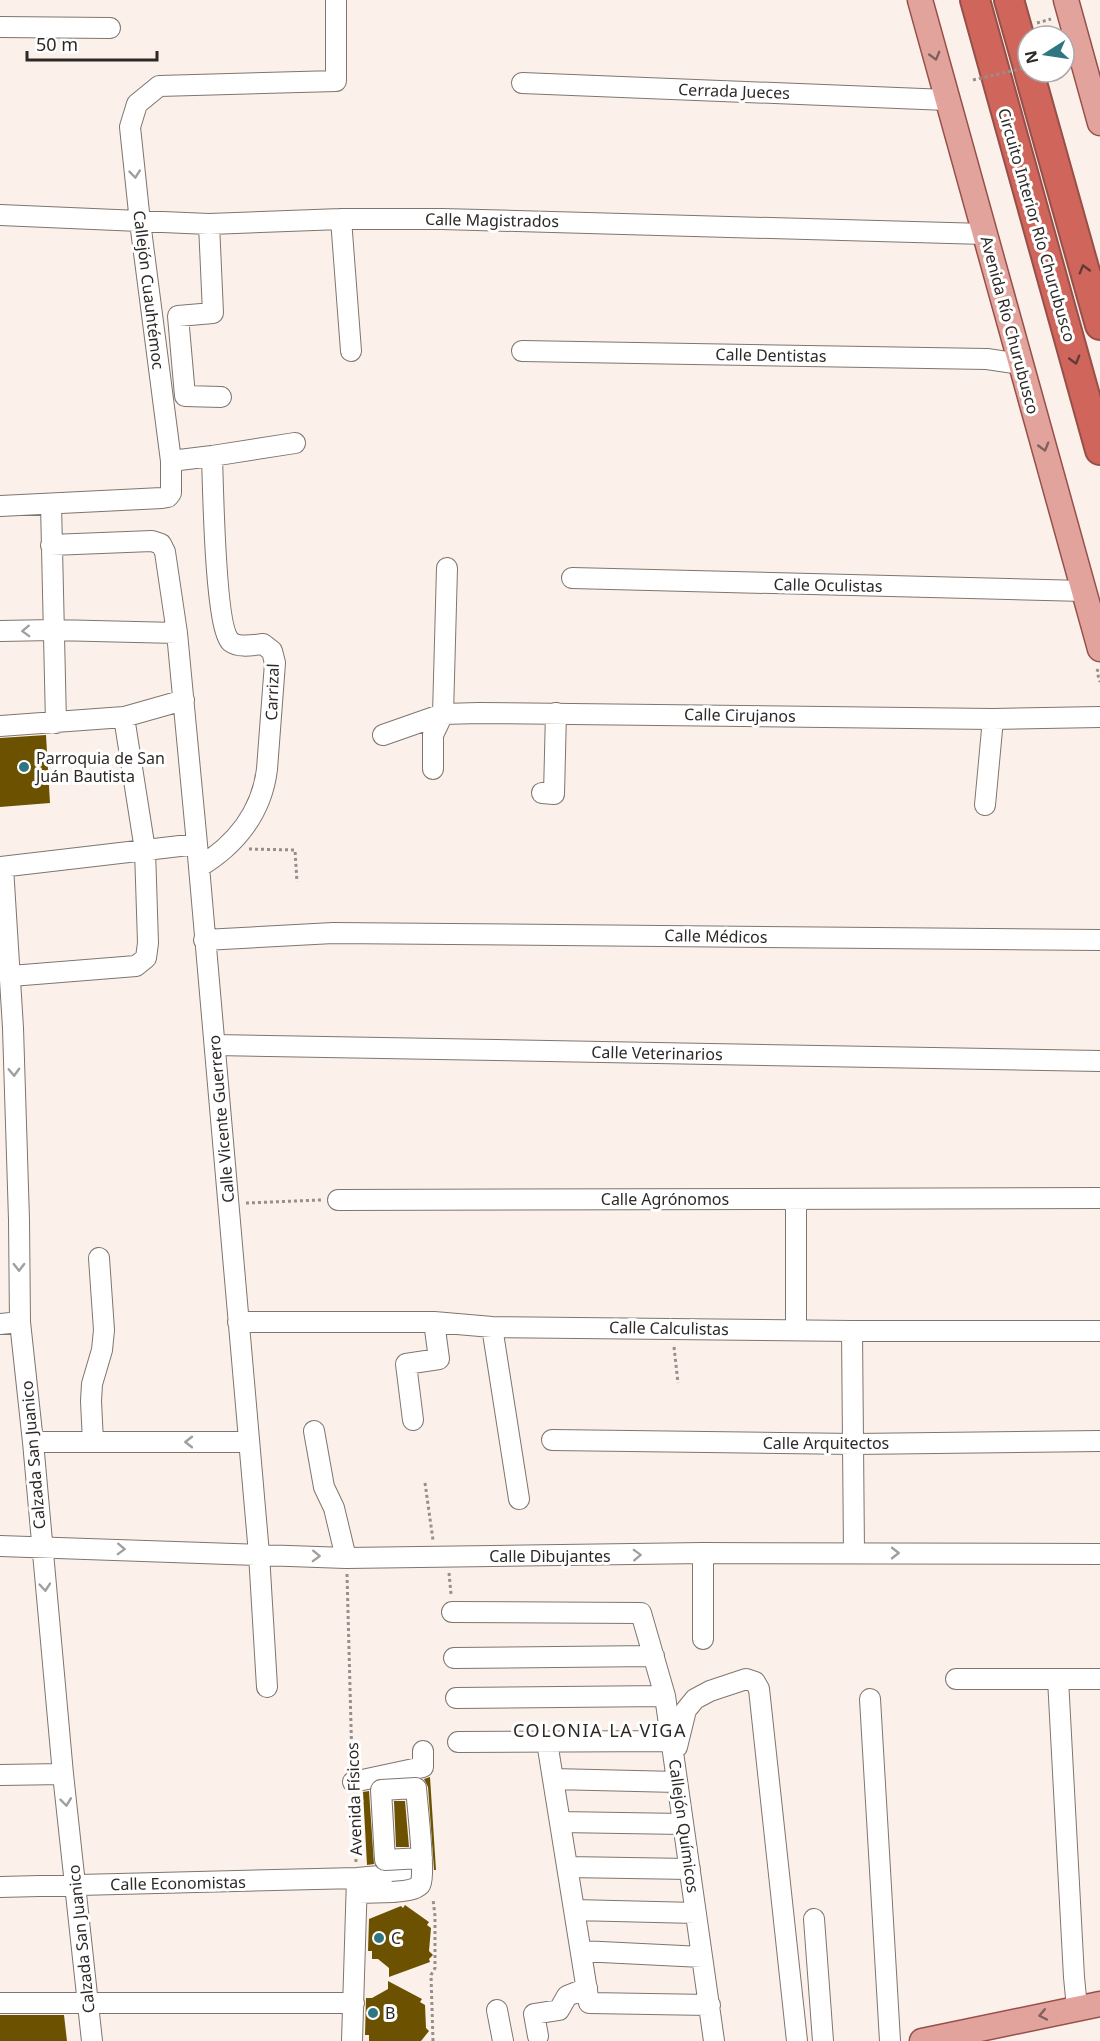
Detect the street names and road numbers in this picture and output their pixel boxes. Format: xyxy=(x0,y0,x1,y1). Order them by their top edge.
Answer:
street label: Cerrada Jueces xyxy=(678,78,790,104)
street label: Circuito Interior Río Churubusco xyxy=(993,106,1081,344)
street label: Calle Magistrados xyxy=(425,208,559,232)
street label: Callejón Cuauhtémoc xyxy=(128,209,170,371)
street label: Avenida Río Churubusco xyxy=(976,234,1044,416)
street label: Calle Dentistas xyxy=(715,343,827,367)
street label: Calle Oculistas xyxy=(773,573,883,597)
street label: Carrizal xyxy=(260,663,284,721)
street label: Calle Cirujanos xyxy=(684,703,796,727)
street label: Calle Médicos xyxy=(664,924,768,948)
street label: Calle Vicente Guerrero xyxy=(203,1034,239,1204)
street label: Calle Veterinarios xyxy=(591,1041,723,1065)
street label: Calle Agrónomos xyxy=(601,1188,729,1210)
street label: Calle Calculistas xyxy=(609,1316,729,1340)
street label: Calzada San Juanico xyxy=(16,1380,50,1530)
street label: Calle Arquitectos xyxy=(763,1432,889,1454)
street label: Calle Dibujantes xyxy=(489,1545,611,1567)
street label: Avenida Físicos xyxy=(341,1742,367,1856)
street label: Callejón Químicos xyxy=(664,1758,704,1894)
street label: Calzada San Juanico xyxy=(62,1864,100,2014)
street label: Calle Economistas xyxy=(110,1871,246,1895)

